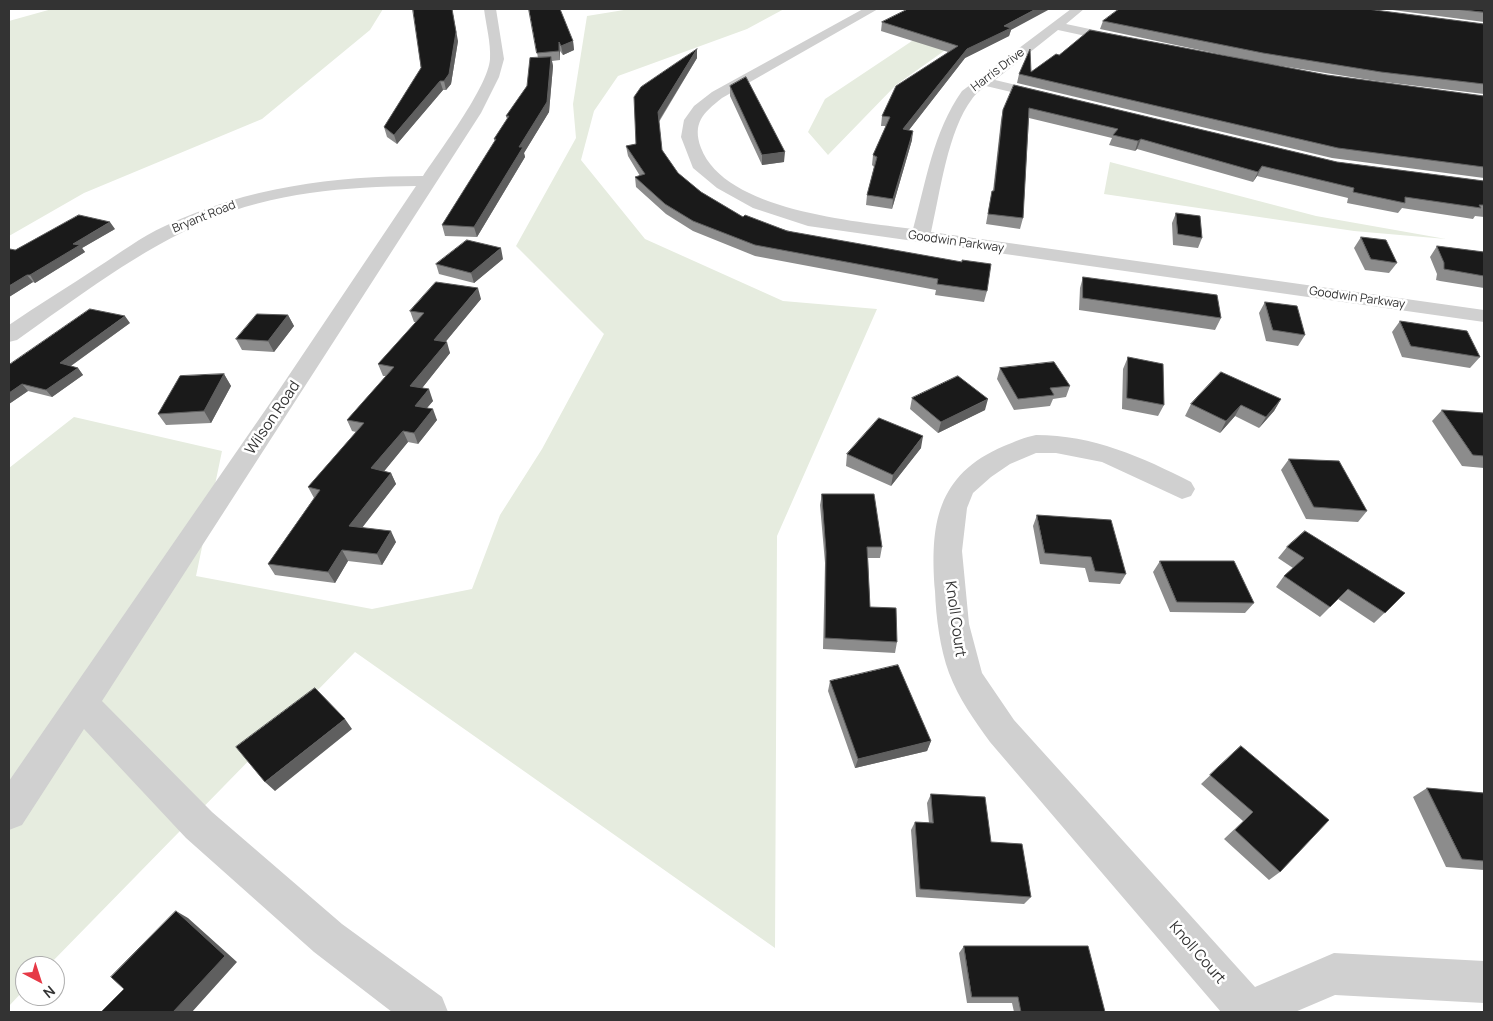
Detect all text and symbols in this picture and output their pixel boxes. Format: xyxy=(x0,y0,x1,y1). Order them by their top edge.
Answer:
street label: Harris Drive xyxy=(968,45,1028,95)
street label: Bryant Road xyxy=(170,198,238,236)
street label: Goodwin Parkway xyxy=(907,228,1005,256)
street label: Goodwin Parkway xyxy=(1308,284,1406,312)
street label: Wilson Road xyxy=(242,378,304,458)
street label: Knoll Court xyxy=(941,580,969,658)
street label: Knoll Court xyxy=(1165,918,1229,988)
north arrow xyxy=(15,956,65,1006)
text: N xyxy=(39,982,59,1003)

